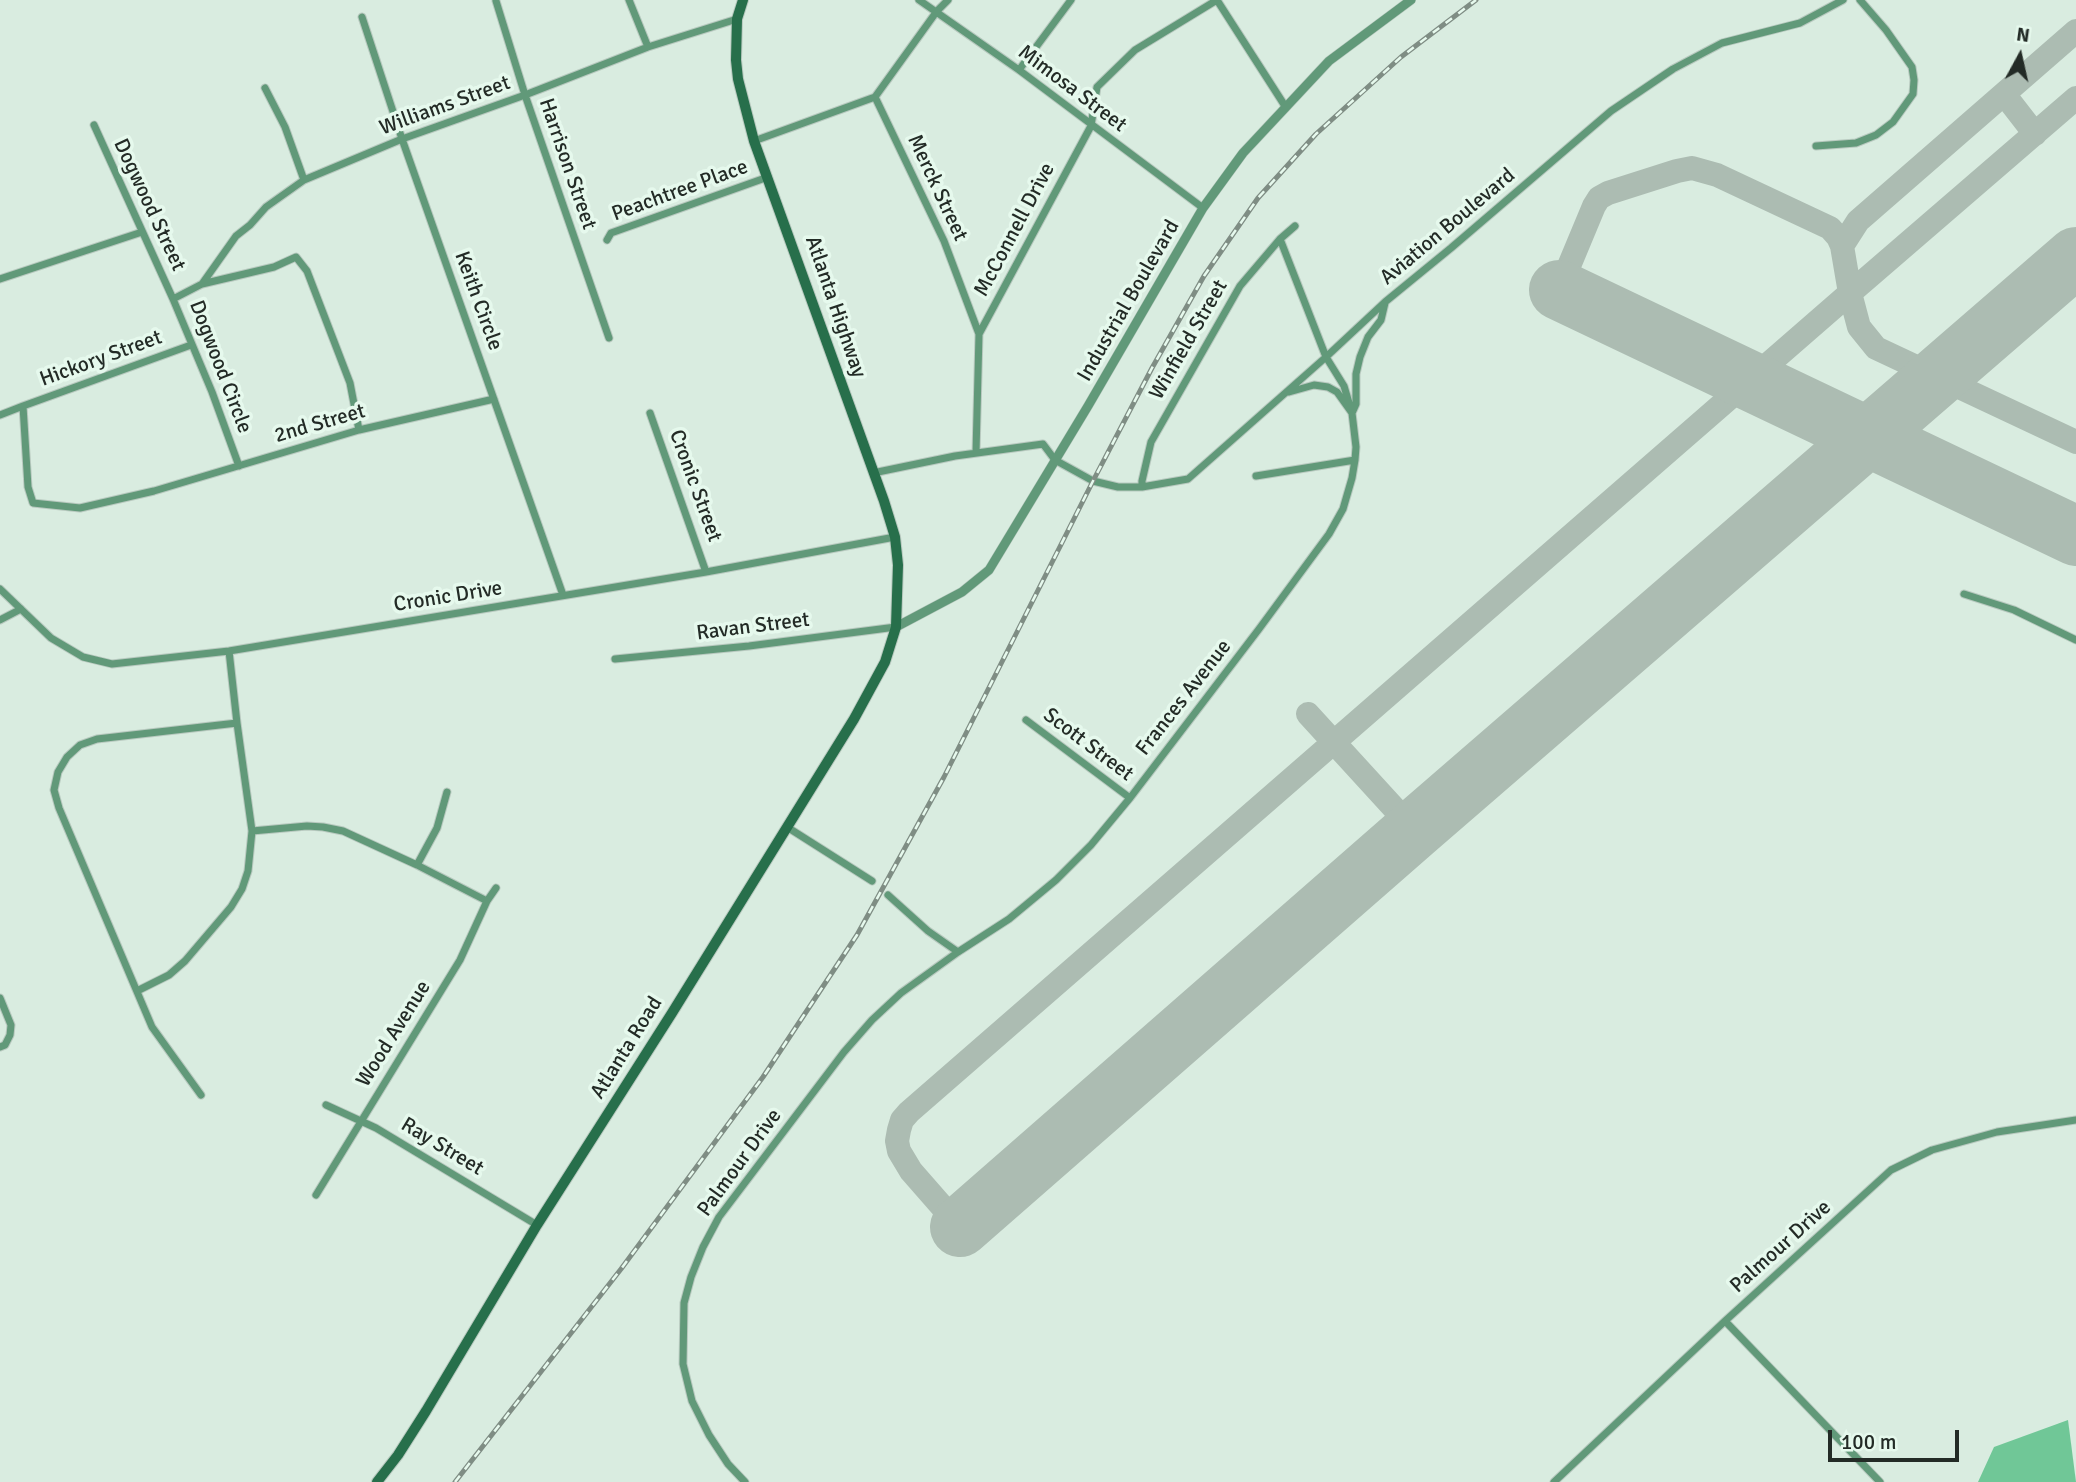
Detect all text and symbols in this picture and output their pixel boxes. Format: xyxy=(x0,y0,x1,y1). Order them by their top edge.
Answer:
north arrow xyxy=(1985,21,2055,91)
text: N xyxy=(2015,22,2031,48)
street label: Mimosa Street xyxy=(1013,40,1131,138)
street label: Williams Street xyxy=(376,71,514,141)
street label: Harrison Street xyxy=(533,95,601,233)
street label: Merck Street xyxy=(901,131,973,245)
street label: Dogwood Street xyxy=(107,135,191,275)
street label: Peachtree Place xyxy=(608,155,752,227)
street label: McConnell Drive xyxy=(969,159,1061,301)
street label: Aviation Boulevard xyxy=(1375,163,1521,291)
street label: Industrial Boulevard xyxy=(1073,216,1185,386)
street label: Atlanta Highway xyxy=(799,233,871,381)
street label: Keith Circle xyxy=(448,248,508,354)
street label: Winfield Street xyxy=(1145,276,1233,404)
street label: Dogwood Circle xyxy=(183,297,257,437)
street label: Hickory Street xyxy=(36,325,166,393)
street label: 2nd Street xyxy=(272,399,368,449)
street label: Cronic Street xyxy=(663,427,727,545)
street label: Cronic Drive xyxy=(392,576,504,618)
street label: Ravan Street xyxy=(695,608,811,646)
street label: Frances Avenue xyxy=(1131,635,1237,761)
street label: Scott Street xyxy=(1038,703,1138,787)
street label: Wood Avenue xyxy=(351,976,437,1092)
street label: Atlanta Road xyxy=(586,992,668,1104)
street label: Palmour Drive xyxy=(693,1104,787,1222)
street label: Ray Street xyxy=(396,1113,488,1181)
street label: Palmour Drive xyxy=(1725,1195,1837,1299)
scale bar xyxy=(1831,1416,1962,1460)
text: 100 m xyxy=(1841,1429,1896,1455)

